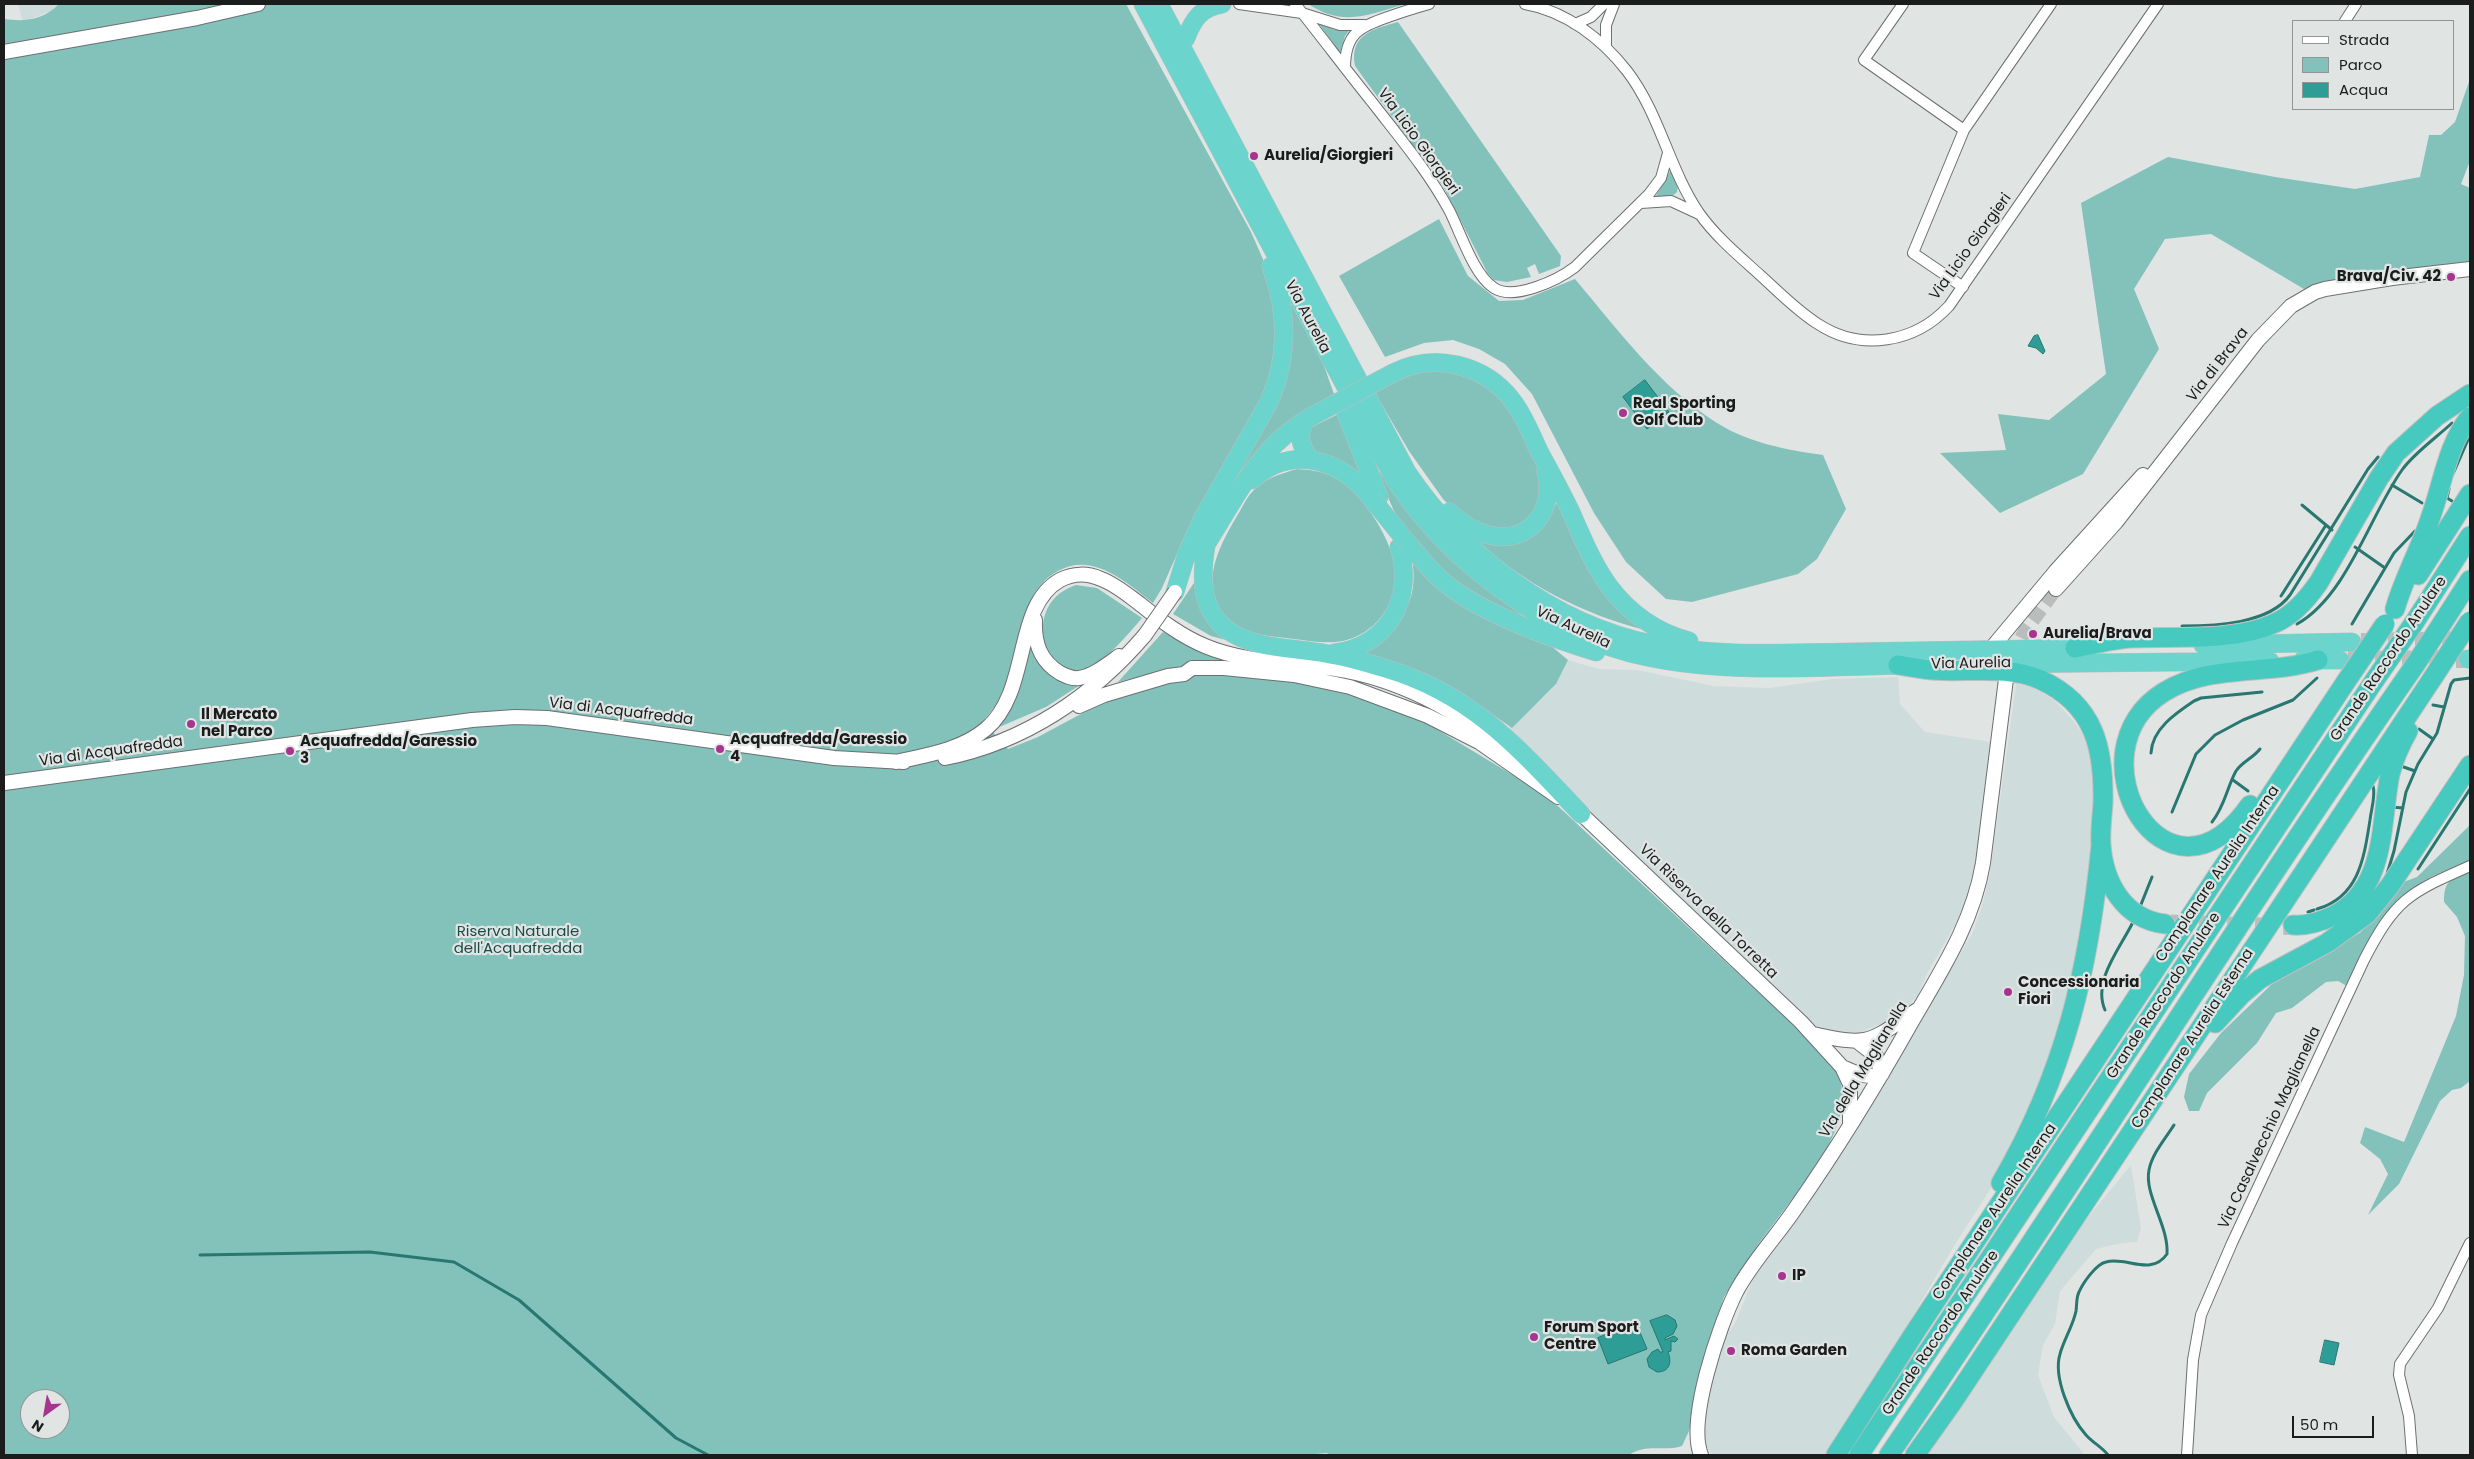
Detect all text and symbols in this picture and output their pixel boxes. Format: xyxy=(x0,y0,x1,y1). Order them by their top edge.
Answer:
legend xyxy=(2292,20,2454,110)
text: Strada xyxy=(2339,29,2389,50)
text: Parco xyxy=(2339,54,2382,75)
text: Acqua xyxy=(2339,79,2388,100)
street label: Via Licio Giorgieri xyxy=(1373,85,1463,199)
place label: Aurelia/Giorgieri xyxy=(1264,147,1393,165)
marker: Aurelia/Giorgieri xyxy=(1248,150,1260,162)
street label: Via Licio Giorgieri xyxy=(1926,190,2016,304)
place label: Brava/Civ. 42 xyxy=(2337,268,2441,286)
marker: Brava/Civ. 42 xyxy=(2445,271,2457,283)
street label: Via Aurelia xyxy=(1280,277,1334,357)
street label: Via di Brava xyxy=(2183,324,2253,406)
place label: Real Sporting Golf Club xyxy=(1633,395,1736,430)
marker: Real Sporting Golf Club xyxy=(1617,407,1629,419)
street label: Grande Raccordo Anulare xyxy=(2327,573,2451,745)
street label: Via Aurelia xyxy=(1533,603,1613,653)
place label: Aurelia/Brava xyxy=(2043,625,2152,643)
marker: Aurelia/Brava xyxy=(2027,628,2039,640)
street label: Via Aurelia xyxy=(1931,654,2011,674)
street label: Via di Acquafredda xyxy=(548,694,694,730)
place label: Il Mercato nel Parco xyxy=(201,706,277,741)
marker: Il Mercato nel Parco xyxy=(185,718,197,730)
place label: Acquafredda/Garessio 4 xyxy=(730,731,907,766)
street label: Via di Acquafredda xyxy=(38,733,184,771)
place label: Acquafredda/Garessio 3 xyxy=(300,733,477,768)
marker: Acquafredda/Garessio 4 xyxy=(714,743,726,755)
marker: Acquafredda/Garessio 3 xyxy=(284,745,296,757)
street label: Complanare Aurelia Interna xyxy=(2152,782,2284,966)
street label: Via Riserva della Torretta xyxy=(1635,841,1781,983)
street label: Grande Raccordo Anulare xyxy=(2103,909,2225,1083)
park label: Riserva Naturale dell'Acquafredda xyxy=(454,923,582,958)
street label: Complanare Aurelia Esterna xyxy=(2128,946,2258,1132)
place label: Concessionaria Fiori xyxy=(2018,974,2139,1009)
marker: Concessionaria Fiori xyxy=(2002,986,2014,998)
street label: Via della Maglianella xyxy=(1816,998,1912,1142)
street label: Via Casalvecchio Maglianella xyxy=(2215,1024,2325,1232)
street label: Complanare Aurelia Interna xyxy=(1929,1120,2061,1304)
street label: Grande Raccordo Anulare xyxy=(1879,1247,2003,1419)
place label: IP xyxy=(1792,1267,1806,1285)
marker: IP xyxy=(1776,1270,1788,1282)
place label: Forum Sport Centre xyxy=(1544,1319,1639,1354)
marker: Forum Sport Centre xyxy=(1528,1331,1540,1343)
place label: Roma Garden xyxy=(1741,1342,1847,1360)
marker: Roma Garden xyxy=(1725,1345,1737,1357)
north arrow xyxy=(20,1389,70,1439)
scale bar xyxy=(2294,1406,2376,1438)
text: 50 m xyxy=(2300,1414,2338,1435)
text: N xyxy=(28,1415,47,1437)

